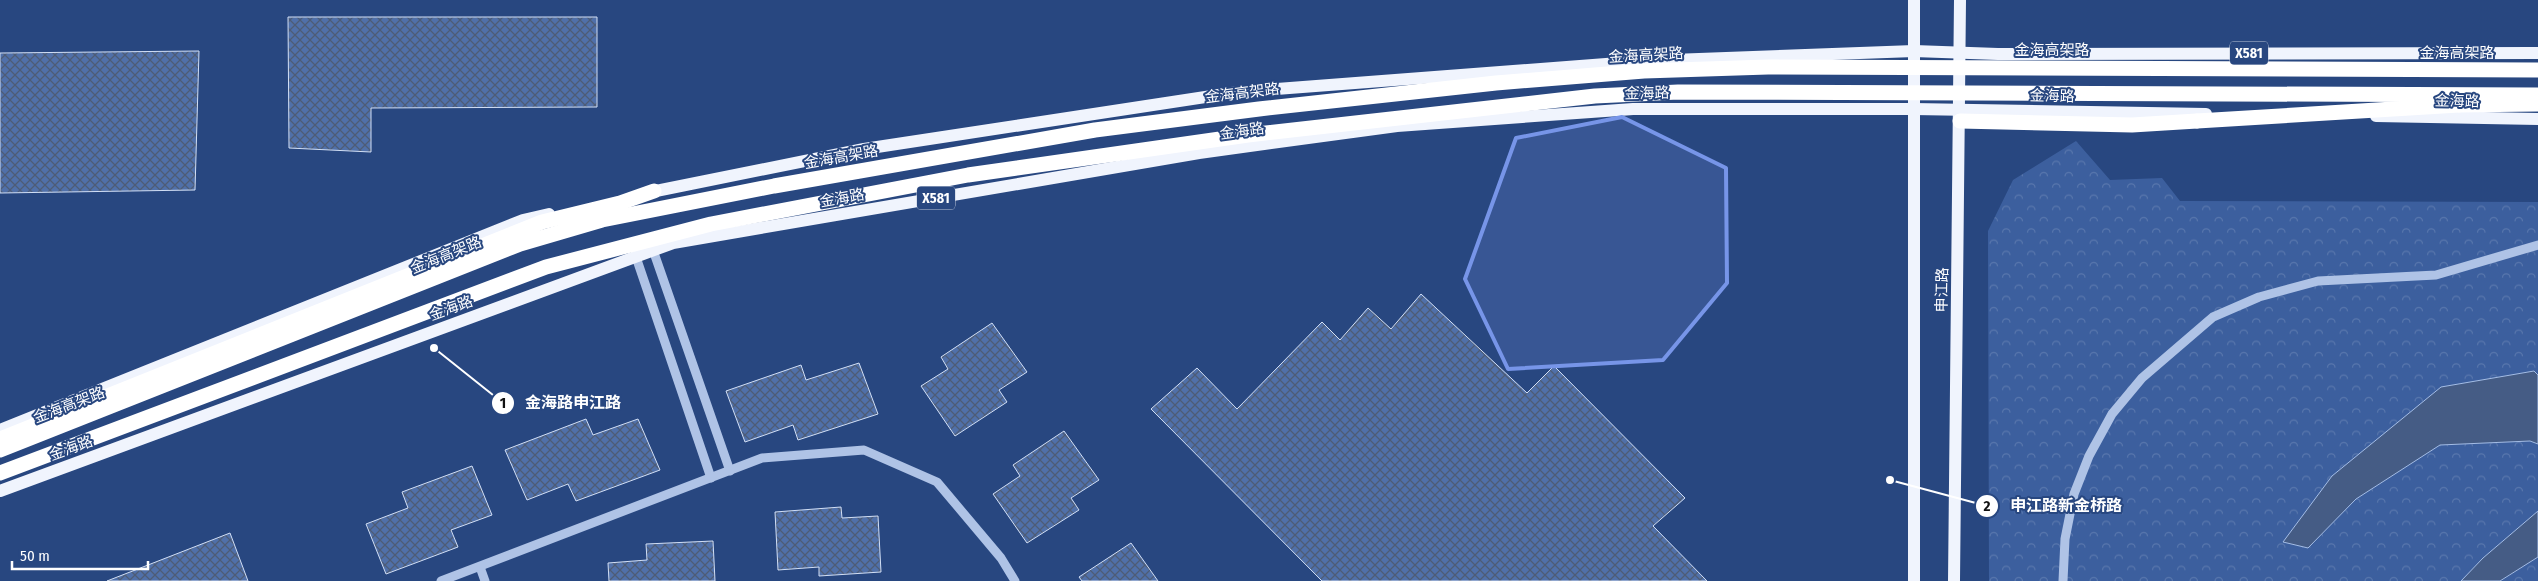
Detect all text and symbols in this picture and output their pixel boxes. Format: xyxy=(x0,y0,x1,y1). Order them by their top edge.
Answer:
street label: 金海高架路 xyxy=(2014,41,2090,59)
road number: X581 xyxy=(2230,42,2268,64)
street label: 金海高架路 xyxy=(1608,44,1684,66)
street label: 金海高架路 xyxy=(2419,44,2495,62)
street label: 金海高架路 xyxy=(1204,79,1280,107)
street label: 金海路 xyxy=(1624,84,1670,102)
street label: 金海路 xyxy=(2029,87,2075,105)
street label: 金海路 xyxy=(2434,92,2480,110)
street label: 金海路 xyxy=(1218,119,1266,143)
street label: 金海高架路 xyxy=(802,142,880,172)
street label: 金海路 xyxy=(818,185,866,211)
road number: X581 xyxy=(917,187,955,210)
street label: 金海高架路 xyxy=(408,233,484,277)
street label: 申江路 xyxy=(1933,267,1951,313)
street label: 金海路 xyxy=(427,292,475,324)
street label: 金海高架路 xyxy=(31,383,107,427)
callout: 金海路申江路 xyxy=(490,387,631,418)
text: 金海路申江路 xyxy=(525,393,621,412)
text: 1 xyxy=(500,394,506,412)
street label: 金海路 xyxy=(47,432,95,464)
callout: 申江路新金桥路 xyxy=(1975,490,2132,521)
text: 申江路新金桥路 xyxy=(2010,496,2122,515)
text: 2 xyxy=(1983,497,1991,515)
scale bar xyxy=(12,538,149,570)
text: 50 m xyxy=(20,547,50,565)

